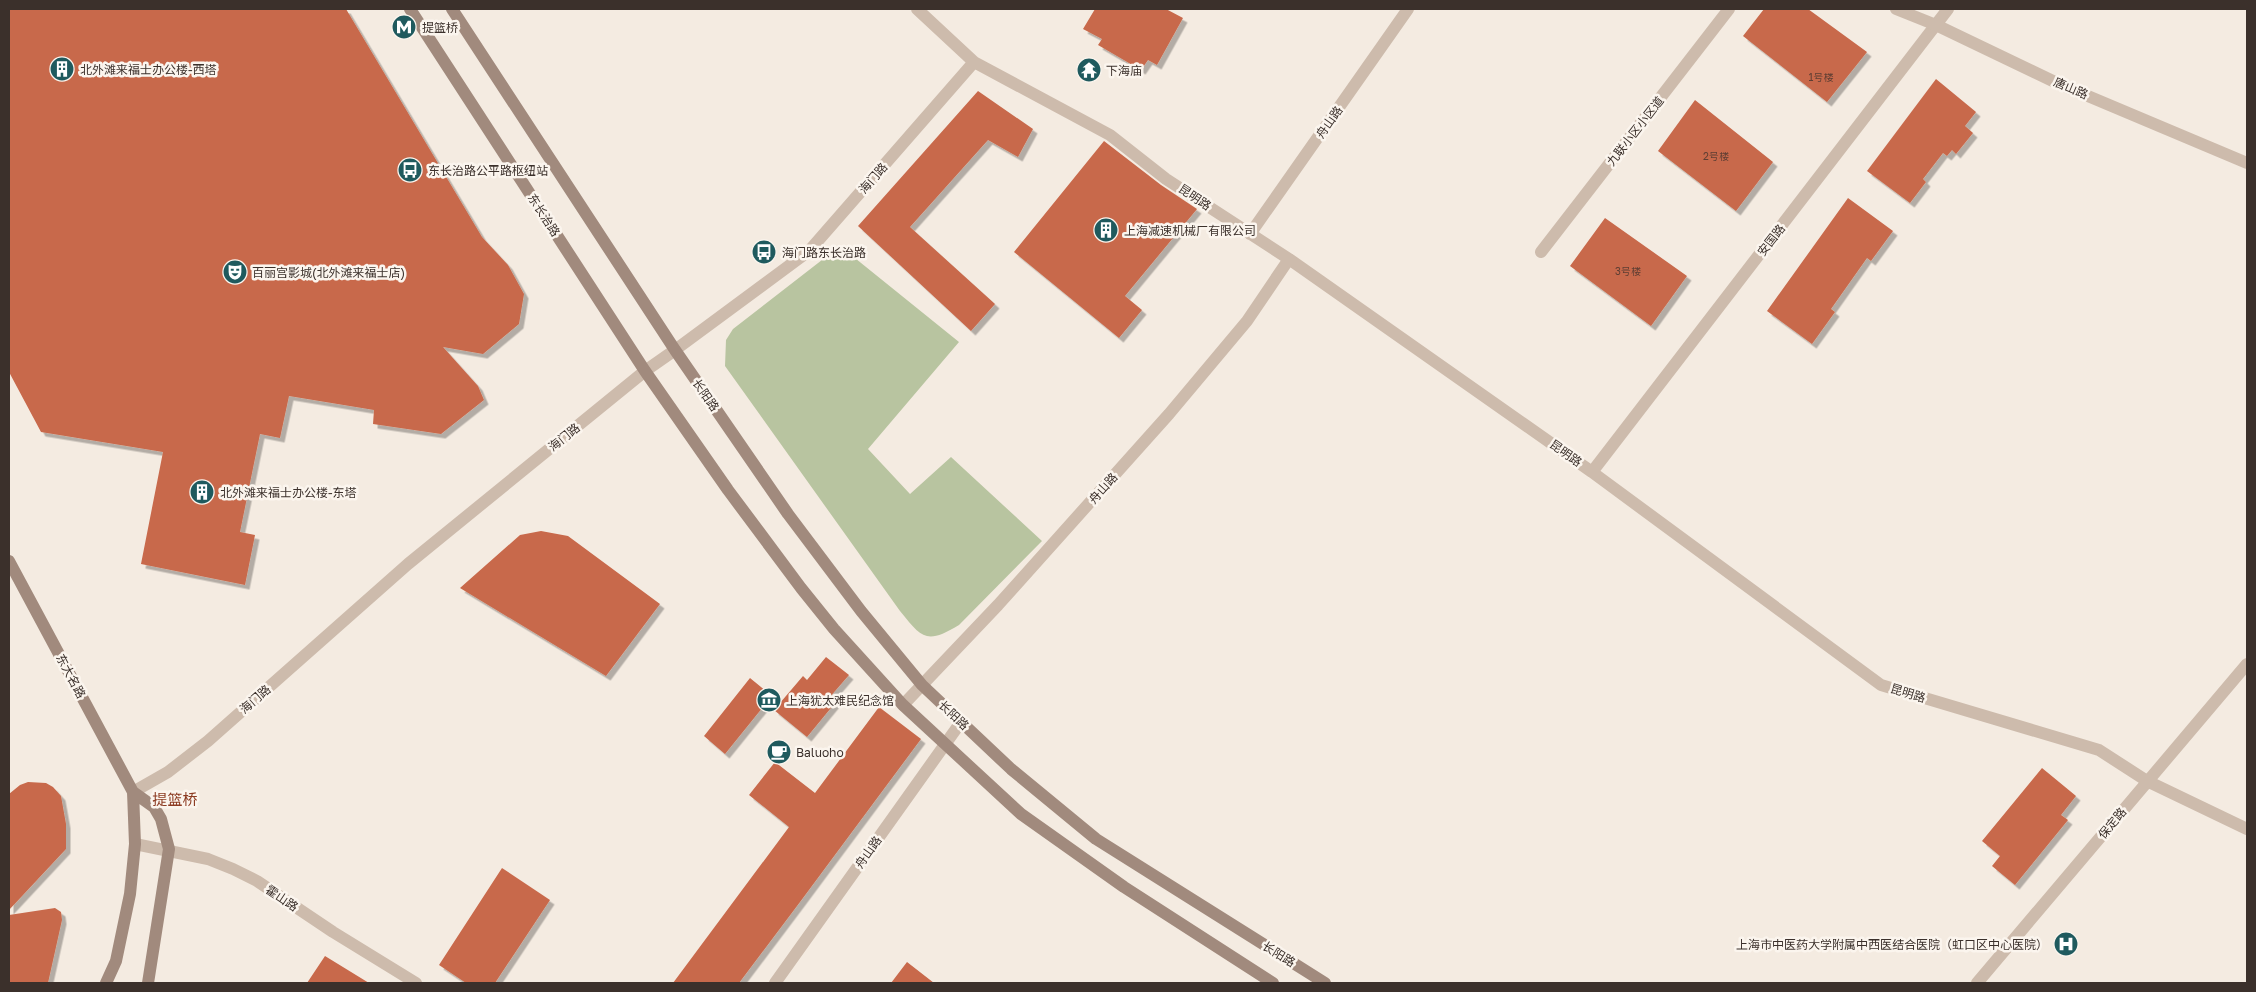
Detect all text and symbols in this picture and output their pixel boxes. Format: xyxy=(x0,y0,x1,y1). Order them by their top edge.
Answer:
metro station icon: 提篮桥 xyxy=(391,14,417,40)
place label: 提篮桥 xyxy=(422,20,458,35)
building icon: 北外滩来福士办公楼-西塔 xyxy=(49,56,75,82)
temple icon: 下海庙 xyxy=(1076,57,1102,83)
place label: 北外滩来福士办公楼-西塔 xyxy=(80,62,217,77)
place label: 下海庙 xyxy=(1106,63,1142,78)
house number: 1号楼 xyxy=(1809,71,1833,83)
street label: 唐山路 xyxy=(2051,74,2091,102)
street label: 九联小区小区道 xyxy=(1603,93,1667,169)
street label: 舟山路 xyxy=(1313,103,1345,141)
house number: 2号楼 xyxy=(1703,150,1729,162)
bus stop icon: 东长治路公平路枢纽站 xyxy=(397,157,423,183)
street label: 海门路 xyxy=(856,159,890,197)
place label: 东长治路公平路枢纽站 xyxy=(428,163,548,178)
street label: 昆明路 xyxy=(1176,181,1214,213)
street label: 东长治路 xyxy=(525,191,563,239)
building icon: 上海减速机械厂有限公司 xyxy=(1093,217,1119,243)
street label: 安国路 xyxy=(1754,221,1788,259)
place label: 上海减速机械厂有限公司 xyxy=(1124,223,1256,238)
bus stop icon: 海门路东长治路 xyxy=(751,239,777,265)
place label: 海门路东长治路 xyxy=(782,245,866,260)
theatre icon: 百丽宫影城(北外滩来福士店) xyxy=(222,259,248,285)
place label: 百丽宫影城(北外滩来福士店) xyxy=(252,265,405,280)
house number: 3号楼 xyxy=(1615,265,1641,277)
street label: 长阳路 xyxy=(690,376,722,414)
street label: 海门路 xyxy=(545,420,583,454)
street label: 昆明路 xyxy=(1547,437,1585,469)
street label: 舟山路 xyxy=(1085,470,1121,506)
building icon: 北外滩来福士办公楼-东塔 xyxy=(189,479,215,505)
place label: 北外滩来福士办公楼-东塔 xyxy=(220,485,357,500)
street label: 东大名路 xyxy=(53,651,89,701)
street label: 昆明路 xyxy=(1889,681,1927,705)
street label: 海门路 xyxy=(236,682,274,716)
museum icon: 上海犹太难民纪念馆 xyxy=(756,687,782,713)
place label: 上海犹太难民纪念馆 xyxy=(786,693,894,708)
street label: 长阳路 xyxy=(936,697,972,733)
cafe icon: Baluoho xyxy=(766,739,792,765)
place label: Baluoho xyxy=(796,745,844,760)
district label: 提篮桥 xyxy=(152,790,198,808)
street label: 保定路 xyxy=(2095,804,2129,842)
street label: 舟山路 xyxy=(852,833,884,871)
street label: 霍山路 xyxy=(263,882,301,914)
hospital icon: 上海市中医药大学附属中西医结合医院（虹口区中心医院） xyxy=(2053,931,2079,957)
place label: 上海市中医药大学附属中西医结合医院（虹口区中心医院） xyxy=(1736,937,2048,952)
street label: 长阳路 xyxy=(1260,938,1298,970)

